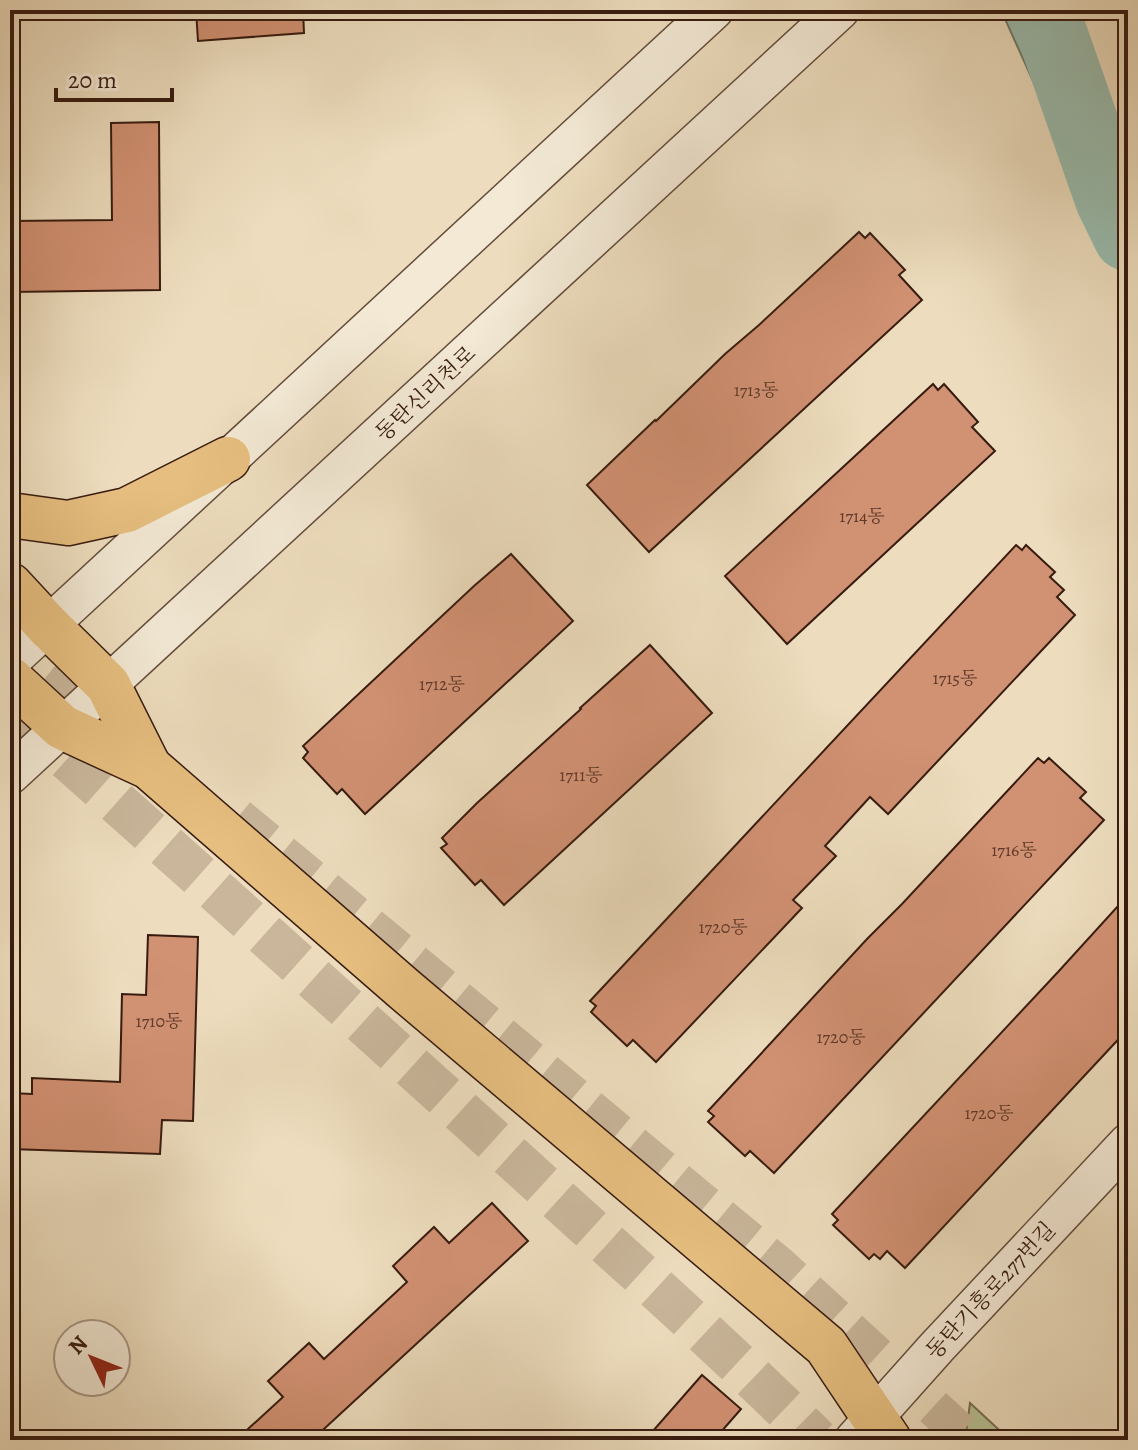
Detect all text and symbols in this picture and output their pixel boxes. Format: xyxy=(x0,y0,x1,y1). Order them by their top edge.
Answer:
scale bar xyxy=(56,52,172,102)
text: 20 m xyxy=(68,64,117,96)
street label: 동탄신리천로 xyxy=(369,339,483,448)
house number: 1713동 xyxy=(734,378,778,402)
house number: 1714동 xyxy=(839,504,885,528)
house number: 1715동 xyxy=(933,666,978,690)
house number: 1712동 xyxy=(419,672,465,696)
house number: 1711동 xyxy=(559,763,603,787)
house number: 1716동 xyxy=(991,838,1037,862)
house number: 1720동 xyxy=(698,915,748,939)
house number: 1710동 xyxy=(136,1009,182,1033)
house number: 1720동 xyxy=(816,1025,866,1049)
house number: 1720동 xyxy=(964,1101,1014,1125)
street label: 동탄기흥로277번길 xyxy=(919,1215,1062,1366)
north arrow xyxy=(52,1318,132,1398)
text: N xyxy=(62,1329,95,1361)

